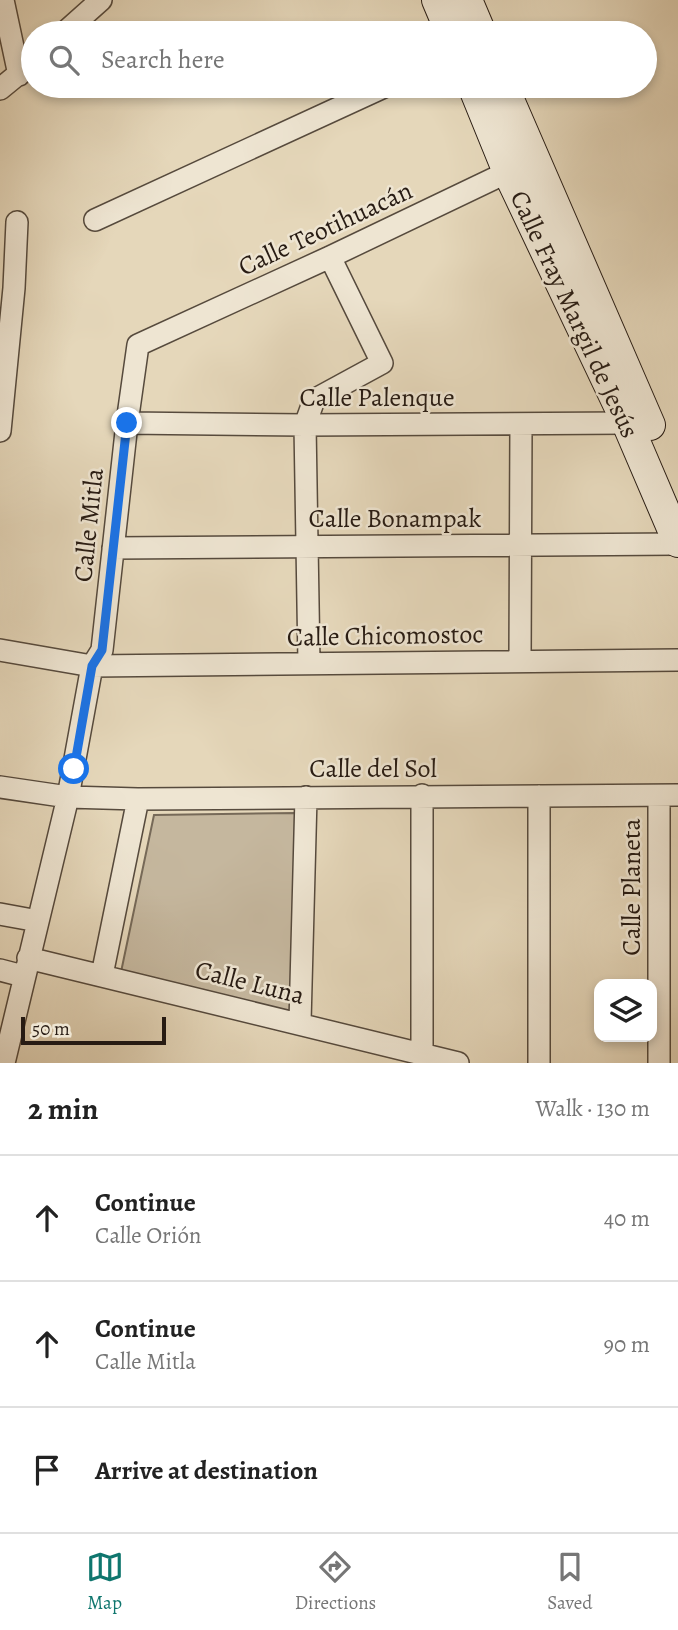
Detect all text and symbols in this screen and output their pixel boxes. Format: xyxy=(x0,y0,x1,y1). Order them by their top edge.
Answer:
search box xyxy=(21,21,657,98)
icon: search xyxy=(45,41,83,79)
text: Search here xyxy=(101,42,225,77)
street label: Calle Teotihuacán xyxy=(233,173,418,284)
street label: Calle Fray Margil de Jesús xyxy=(502,185,647,444)
street label: Calle Palenque xyxy=(299,380,455,415)
route end xyxy=(111,407,142,438)
street label: Calle Mitla xyxy=(65,467,112,584)
street label: Calle Bonampak xyxy=(309,501,481,536)
street label: Calle Chicomostoc xyxy=(286,616,484,655)
street label: Calle del Sol xyxy=(309,751,437,786)
route start xyxy=(58,753,89,784)
street label: Calle Planeta xyxy=(614,818,649,956)
street label: Calle Luna xyxy=(192,952,308,1013)
map controls xyxy=(594,979,657,1042)
button: layers xyxy=(594,979,657,1042)
scale bar xyxy=(21,1014,166,1046)
text: 50 m xyxy=(32,1016,70,1042)
text: 2 min xyxy=(28,1089,98,1129)
text: Walk · 130 m xyxy=(536,1093,650,1124)
text: Continue xyxy=(95,1185,196,1220)
icon: ahead xyxy=(28,1199,66,1237)
text: 40 m xyxy=(604,1203,650,1234)
text: Calle Orión xyxy=(95,1220,201,1251)
text: Continue xyxy=(95,1311,196,1346)
icon: ahead xyxy=(28,1325,66,1363)
text: 90 m xyxy=(604,1329,650,1360)
text: Calle Mitla xyxy=(95,1346,196,1377)
icon: arrive xyxy=(28,1451,66,1489)
text: Arrive at destination xyxy=(95,1453,318,1488)
tab: Map xyxy=(86,1548,124,1616)
tab: Directions xyxy=(295,1548,376,1616)
tab: Saved xyxy=(547,1548,592,1616)

